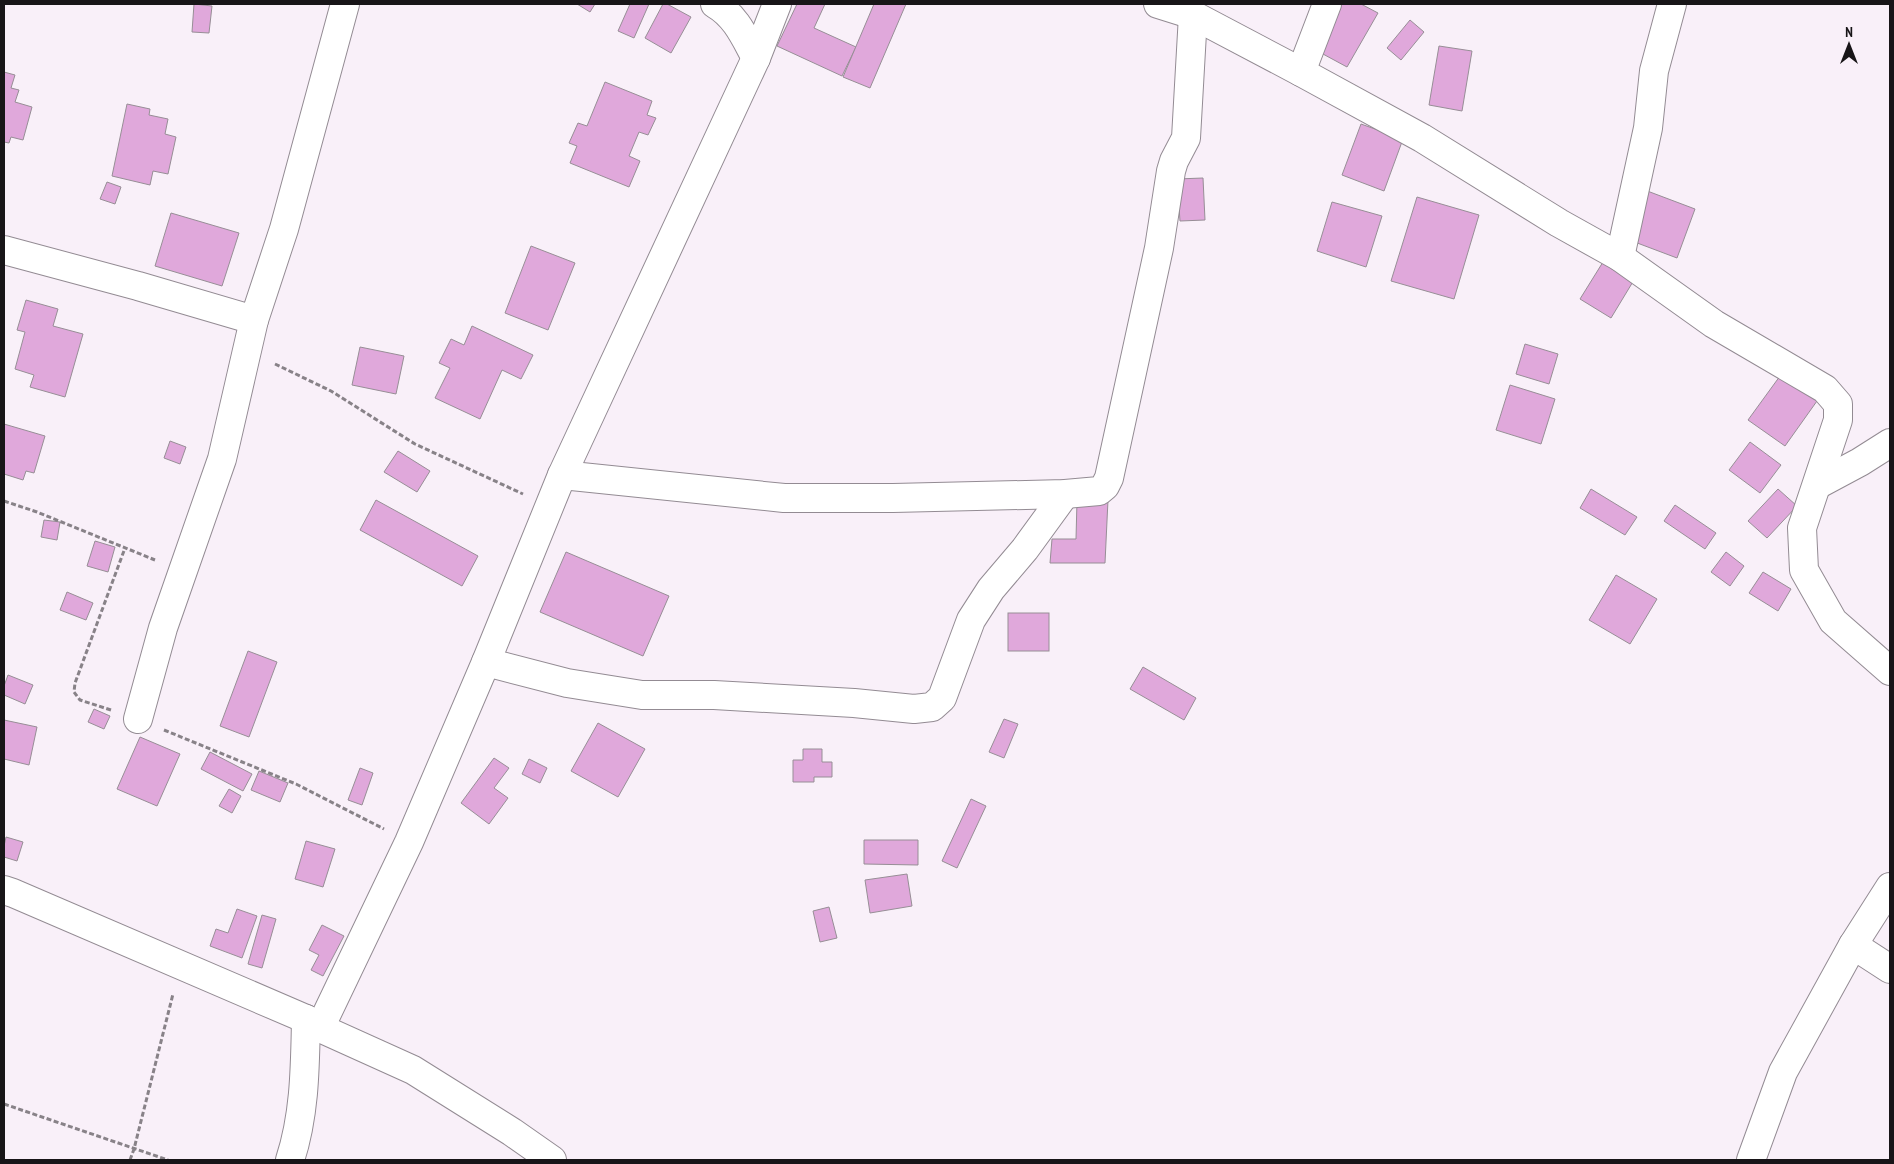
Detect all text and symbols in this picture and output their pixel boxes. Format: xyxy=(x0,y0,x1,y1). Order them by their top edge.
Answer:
north arrow xyxy=(1824,20,1874,70)
text: N xyxy=(1845,23,1853,41)

